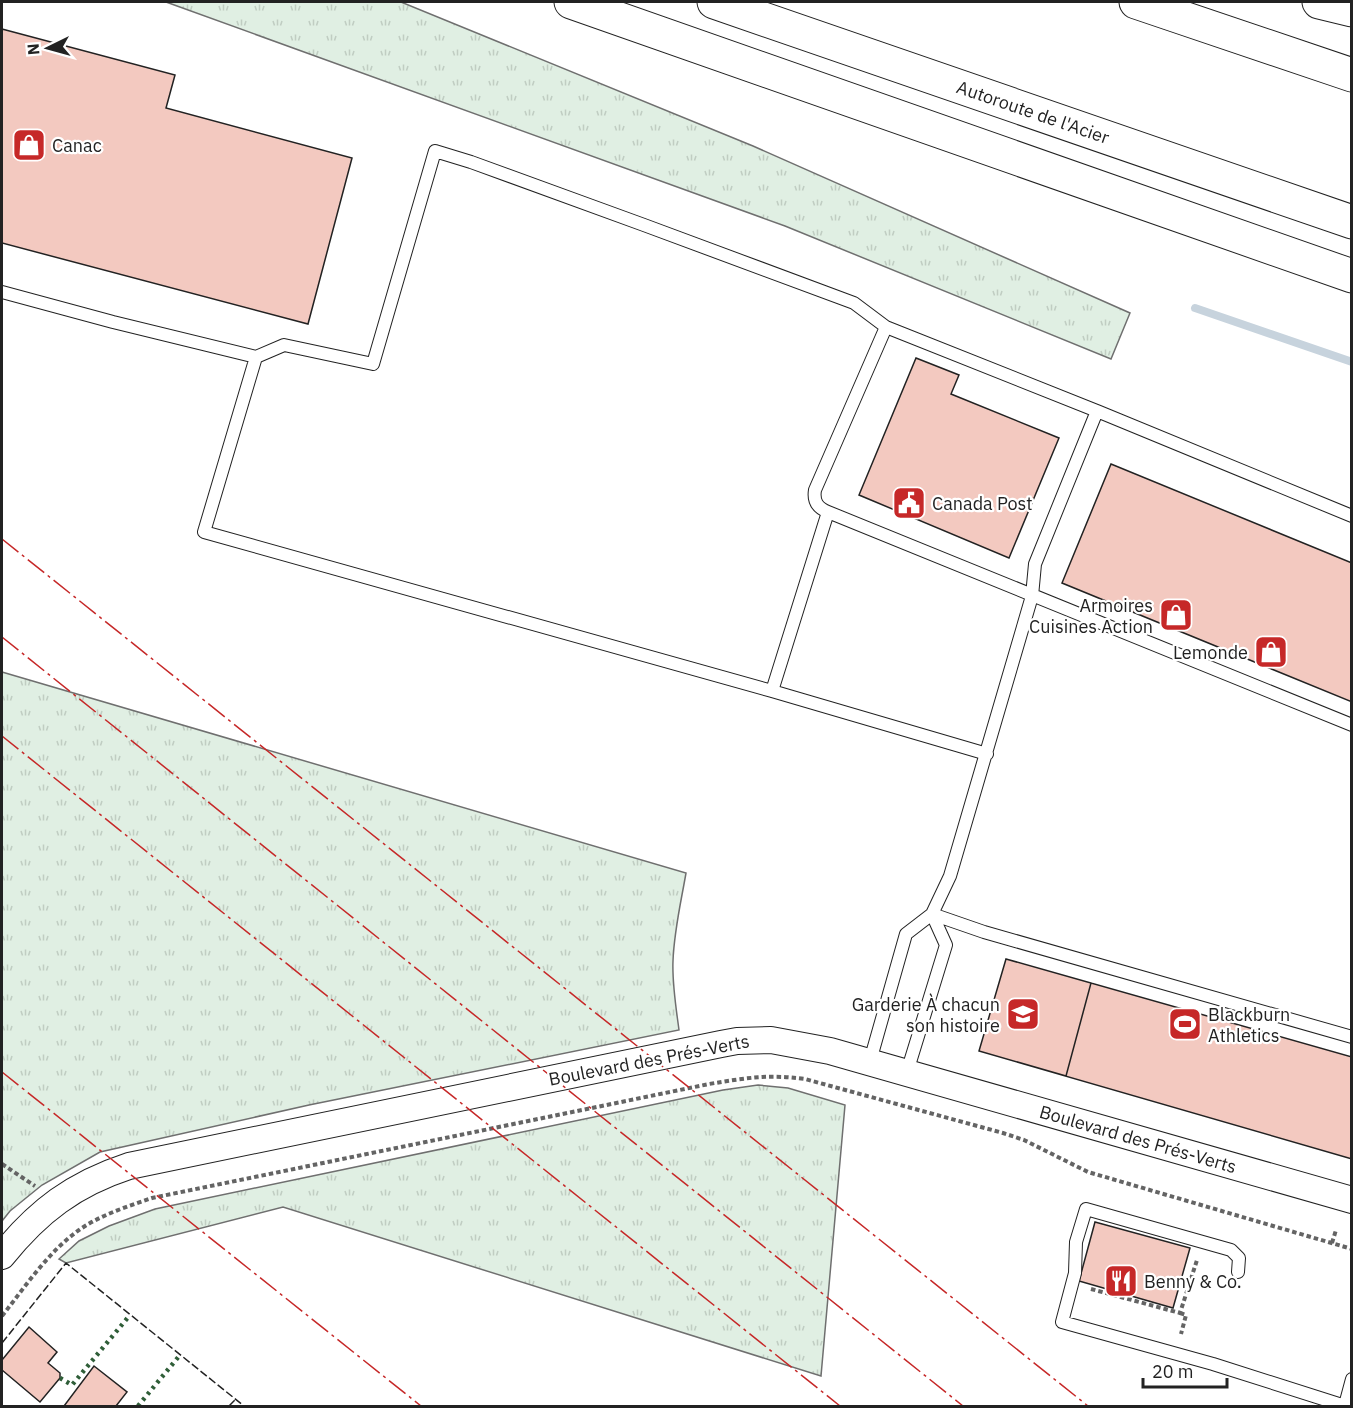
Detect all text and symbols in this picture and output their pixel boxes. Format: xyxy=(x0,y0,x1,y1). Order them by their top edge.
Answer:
north arrow xyxy=(18,18,78,78)
text: N xyxy=(23,43,44,56)
street label: Autoroute de l'Acier xyxy=(954,75,1113,149)
shop icon: Canac xyxy=(11,127,47,163)
place label: Canac xyxy=(52,134,102,157)
public building icon: Canada Post xyxy=(891,485,927,521)
place label: Canada Post xyxy=(932,492,1033,515)
place label: Armoires Cuisines Action xyxy=(1029,594,1153,638)
shop icon: Armoires Cuisines Action xyxy=(1158,597,1194,633)
shop icon: Lemonde xyxy=(1253,634,1289,670)
place label: Lemonde xyxy=(1173,641,1248,664)
place label: Garderie À chacun son histoire xyxy=(852,993,1000,1037)
school or university icon: Garderie À chacun son histoire xyxy=(1005,996,1041,1032)
place label: Blackburn Athletics xyxy=(1208,1003,1290,1047)
sports icon: Blackburn Athletics xyxy=(1167,1006,1203,1042)
street label: Boulevard des Prés-Verts xyxy=(547,1029,751,1091)
street label: Boulevard des Prés-Verts xyxy=(1037,1100,1239,1178)
restaurant icon: Benny & Co. xyxy=(1103,1263,1139,1299)
place label: Benny & Co. xyxy=(1144,1270,1242,1293)
scale bar xyxy=(1143,1351,1227,1389)
text: 20 m xyxy=(1152,1360,1194,1383)

